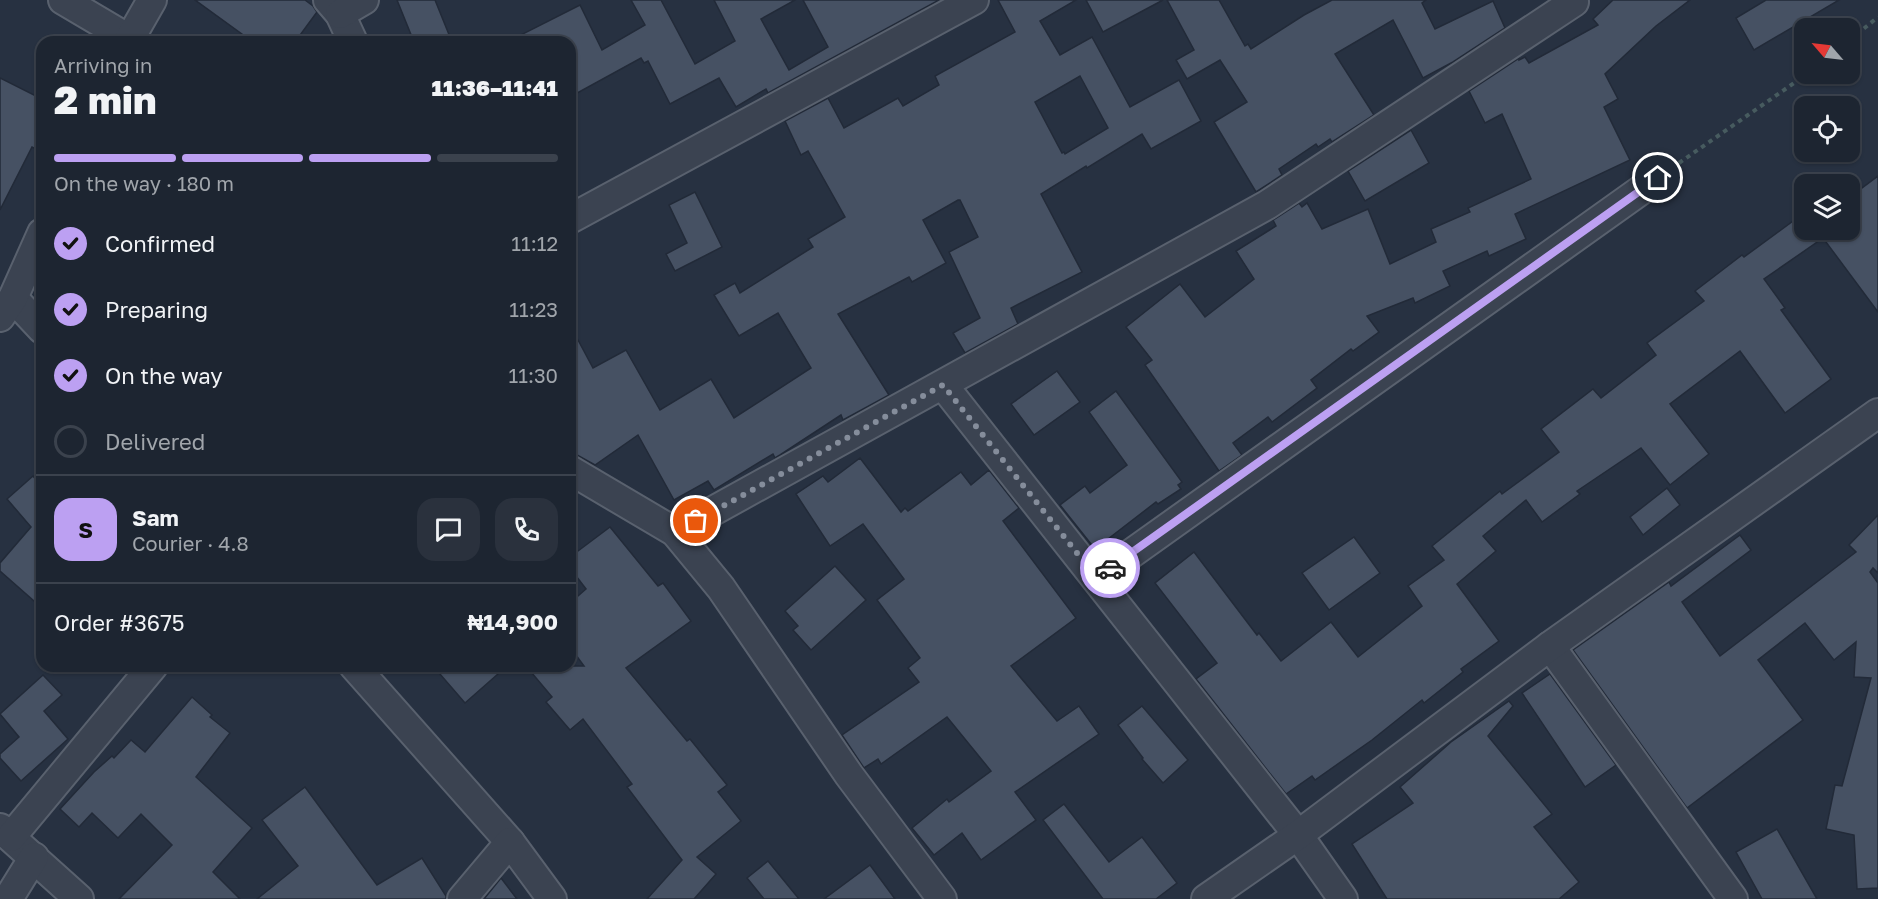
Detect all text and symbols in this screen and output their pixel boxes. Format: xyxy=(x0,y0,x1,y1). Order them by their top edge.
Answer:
north arrow xyxy=(1794,18,1860,84)
map controls xyxy=(1794,18,1860,240)
text: Arriving in xyxy=(54,53,152,77)
text: 11:36–11:41 xyxy=(431,74,558,101)
text: 2 min xyxy=(54,76,157,123)
button: locate xyxy=(1794,96,1860,162)
pin xyxy=(1632,152,1683,203)
icon: home xyxy=(1641,161,1674,194)
text: On the way · 180 m xyxy=(54,171,234,195)
button: layers xyxy=(1794,174,1860,240)
icon: check xyxy=(54,227,87,260)
text: Confirmed xyxy=(105,230,215,257)
text: 11:12 xyxy=(511,231,558,255)
icon: check xyxy=(54,293,87,326)
text: Preparing xyxy=(105,296,208,323)
text: 11:23 xyxy=(509,297,558,321)
icon: check xyxy=(54,359,87,392)
text: On the way xyxy=(105,362,223,389)
text: 11:30 xyxy=(509,363,558,387)
text: Delivered xyxy=(105,428,205,455)
pin xyxy=(670,495,721,546)
button: chat xyxy=(417,498,480,561)
button: phone xyxy=(495,498,558,561)
text: Sam xyxy=(132,504,179,531)
icon: bag xyxy=(679,504,712,537)
text: S xyxy=(78,516,93,543)
text: Courier · 4.8 xyxy=(132,531,249,555)
courier xyxy=(1080,538,1140,598)
icon: car xyxy=(1094,552,1127,585)
text: ₦14,900 xyxy=(467,608,558,635)
text: Order #3675 xyxy=(54,609,185,636)

